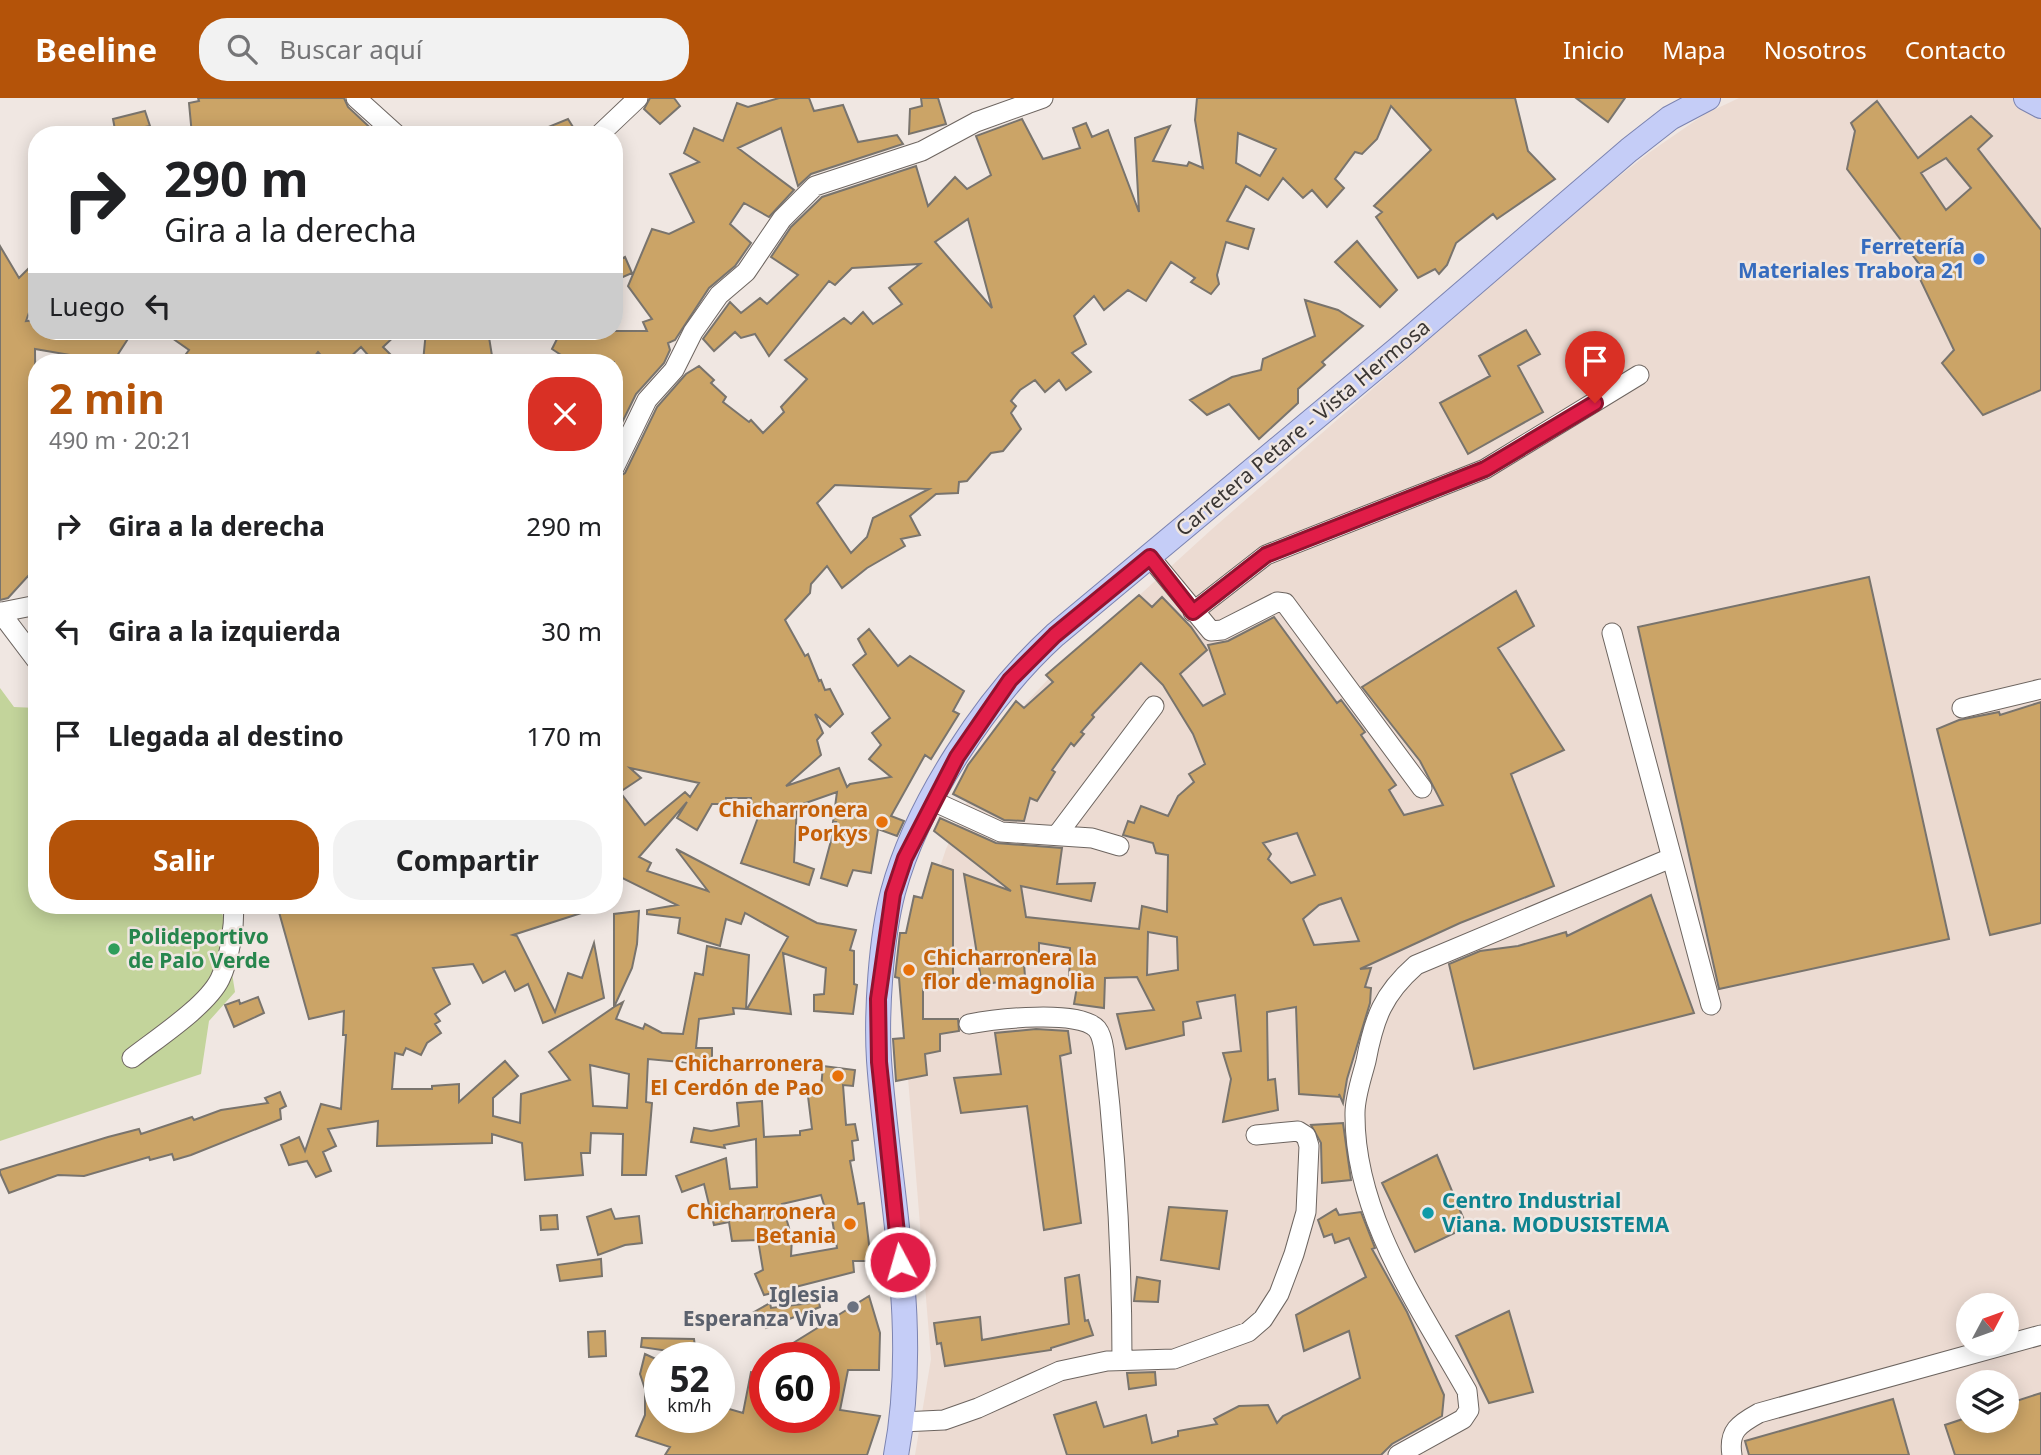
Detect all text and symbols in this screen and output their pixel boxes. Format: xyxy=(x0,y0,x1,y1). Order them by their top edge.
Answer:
search box xyxy=(199,18,689,81)
text: Beeline xyxy=(35,27,157,72)
icon: search xyxy=(223,30,261,68)
text: Buscar aquí xyxy=(279,31,423,67)
text: Inicio xyxy=(1563,33,1624,66)
text: Mapa xyxy=(1662,33,1726,66)
text: Nosotros xyxy=(1764,33,1867,66)
text: Contacto xyxy=(1905,33,2006,66)
text: 290 m xyxy=(164,145,309,211)
icon: right xyxy=(49,154,140,245)
text: Gira a la derecha xyxy=(164,208,417,251)
place label: Ferretería Materiales Trabora 21 xyxy=(1738,232,1965,284)
marker: Ferretería Materiales Trabora 21 xyxy=(1971,251,1987,267)
icon: left xyxy=(139,287,177,325)
text: Luego xyxy=(49,288,125,324)
street label: Carretera Petare - Vista Hermosa xyxy=(1169,313,1435,542)
pin xyxy=(1565,331,1625,403)
icon: arrive xyxy=(1576,342,1614,380)
text: 2 min xyxy=(49,369,165,426)
button: close xyxy=(528,377,602,451)
text: 490 m · 20:21 xyxy=(49,424,193,456)
icon: right xyxy=(49,507,87,545)
text: Gira a la derecha xyxy=(108,508,325,544)
text: 290 m xyxy=(526,508,602,544)
icon: left xyxy=(49,612,87,650)
text: Gira a la izquierda xyxy=(108,613,341,649)
text: 30 m xyxy=(541,613,602,649)
icon: arrive xyxy=(49,717,87,755)
text: Llegada al destino xyxy=(108,718,344,754)
text: 170 m xyxy=(526,718,602,754)
place label: Chicharronera Porkys xyxy=(718,795,868,847)
marker: Chicharronera Porkys xyxy=(874,814,890,830)
button: Salir xyxy=(49,820,319,900)
button: Compartir xyxy=(333,820,602,900)
place label: Polideportivo de Palo Verde xyxy=(128,922,270,974)
marker: Polideportivo de Palo Verde xyxy=(106,941,122,957)
place label: Chicharronera la flor de magnolia xyxy=(923,943,1097,995)
marker: Chicharronera la flor de magnolia xyxy=(901,962,917,978)
place label: Chicharronera El Cerdón de Pao xyxy=(650,1049,824,1101)
marker: Chicharronera El Cerdón de Pao xyxy=(830,1068,846,1084)
place label: Centro Industrial Viana. MODUSISTEMA xyxy=(1442,1186,1670,1238)
place label: Chicharronera Betania xyxy=(686,1197,836,1249)
marker: Centro Industrial Viana. MODUSISTEMA xyxy=(1420,1205,1436,1221)
marker: Chicharronera Betania xyxy=(842,1216,858,1232)
position arrow xyxy=(863,1225,937,1299)
place label: Iglesia Esperanza Viva xyxy=(683,1280,839,1332)
north arrow xyxy=(1956,1293,2020,1356)
map controls xyxy=(1956,1293,2019,1433)
marker: Iglesia Esperanza Viva xyxy=(845,1299,861,1315)
speed limit sign: 60 xyxy=(749,1342,840,1433)
text: 52 xyxy=(669,1355,710,1402)
button: layers xyxy=(1956,1370,2019,1433)
text: km/h xyxy=(667,1393,712,1417)

